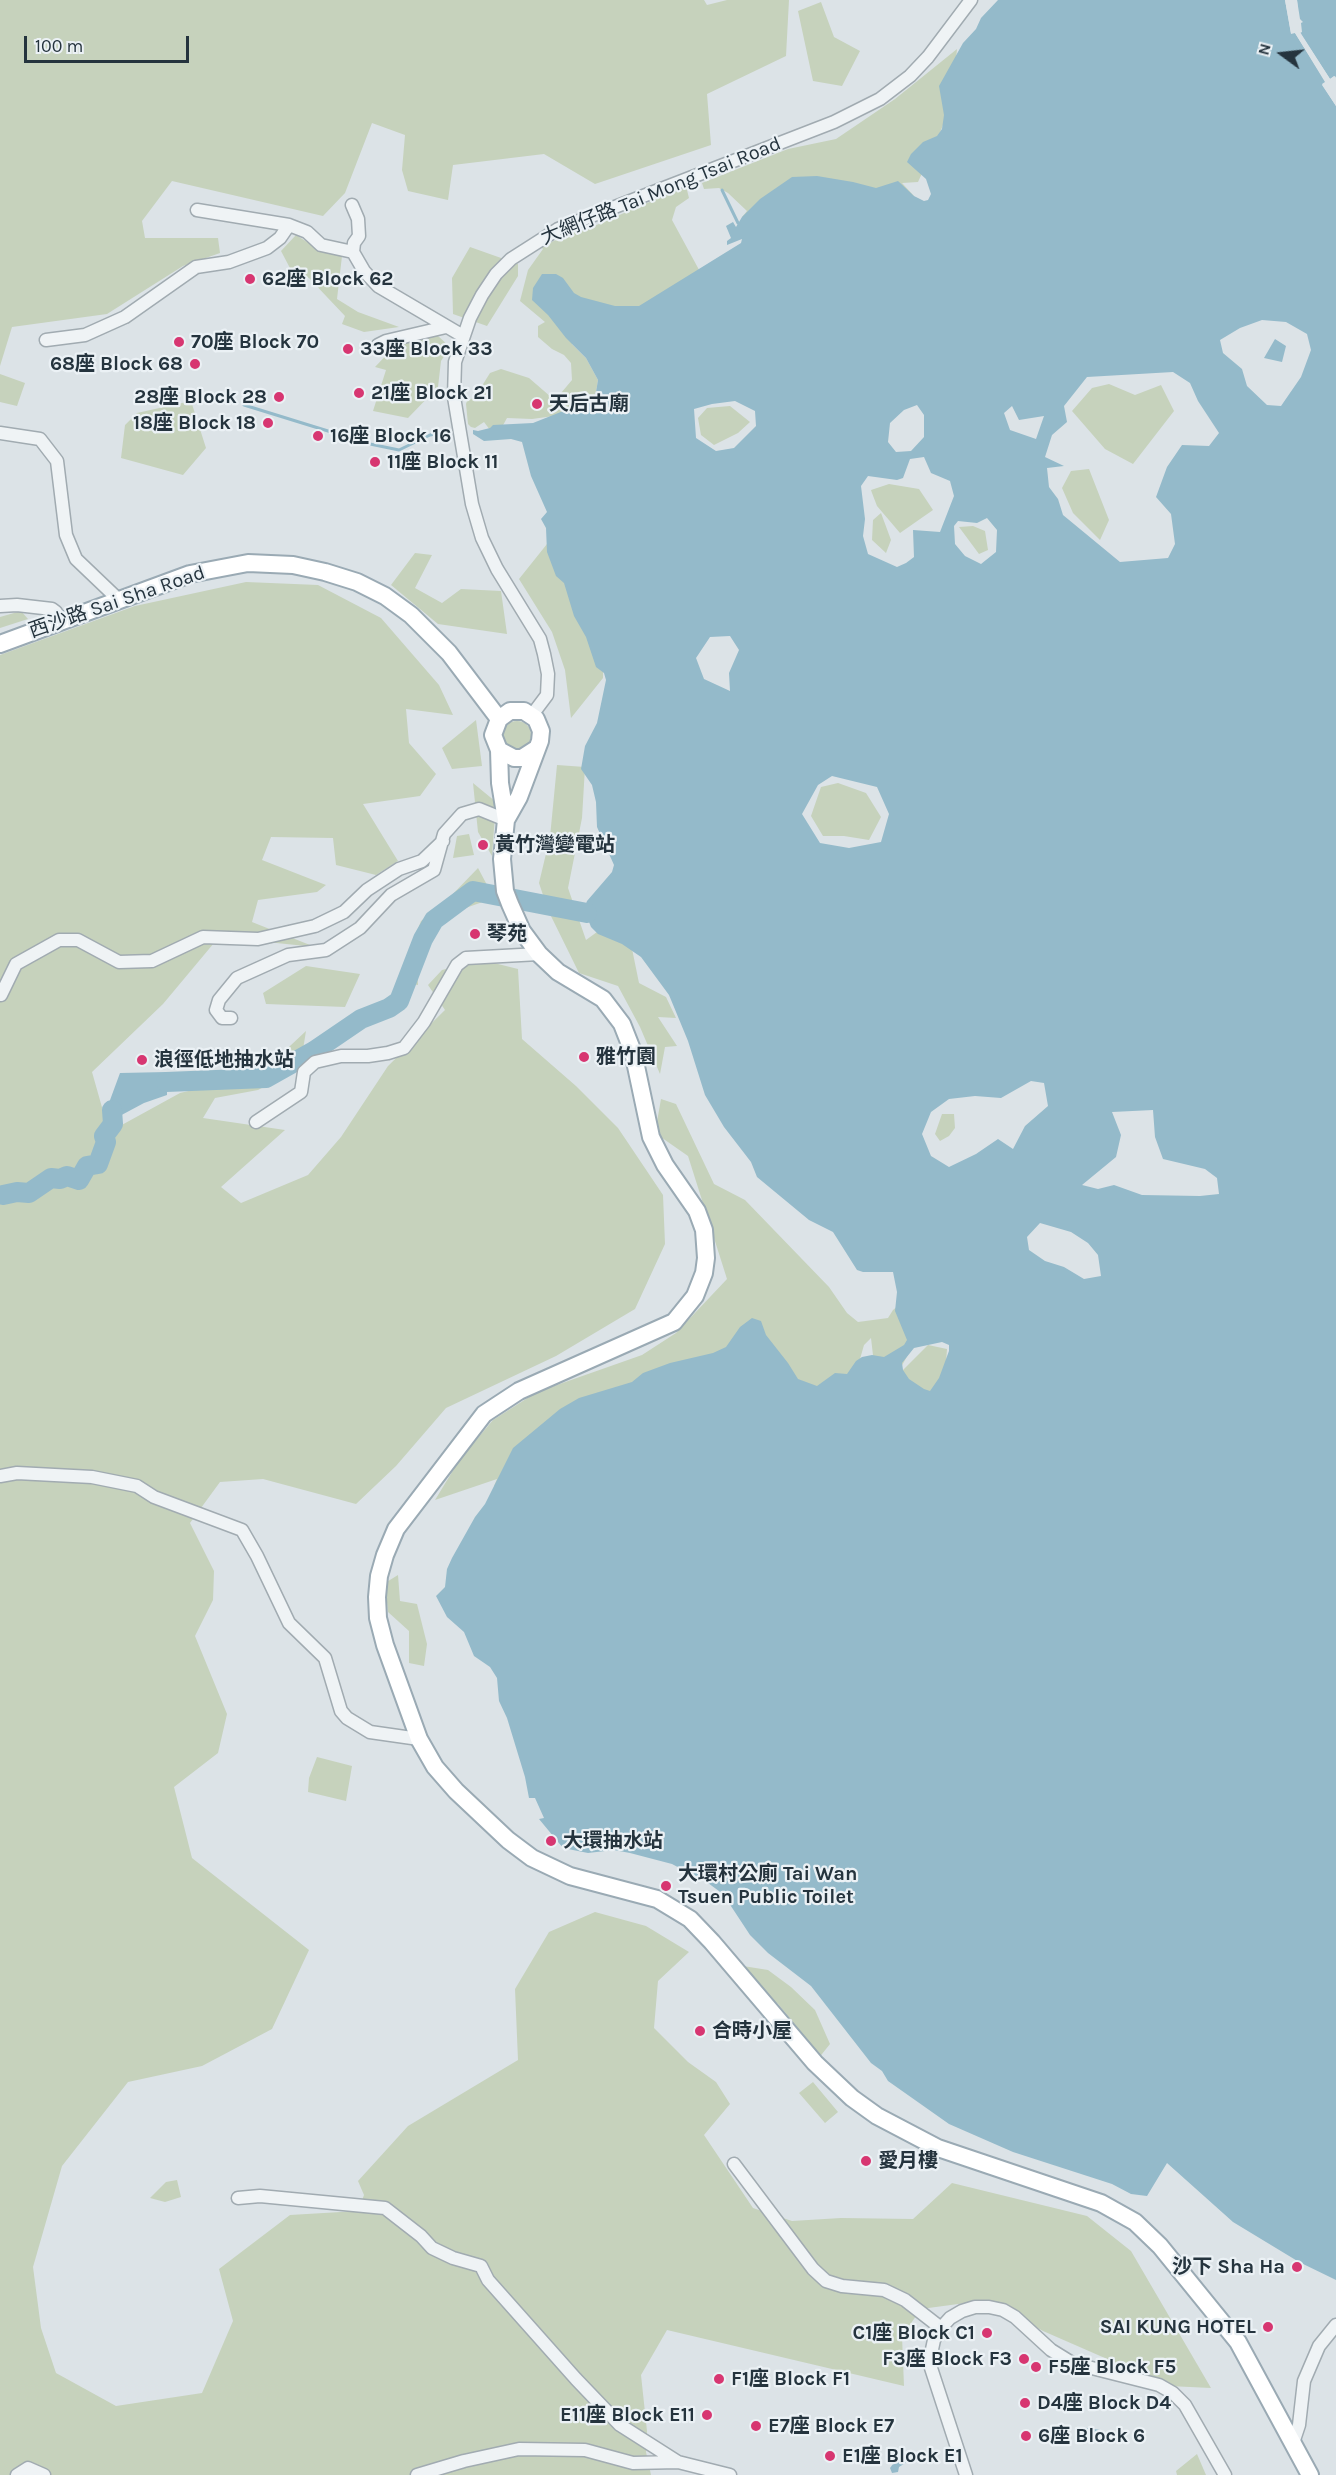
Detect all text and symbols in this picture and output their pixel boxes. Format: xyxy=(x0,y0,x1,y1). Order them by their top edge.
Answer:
scale bar xyxy=(27,24,192,62)
north arrow xyxy=(1252,24,1312,84)
text: 100 m xyxy=(35,35,83,57)
text: N xyxy=(1253,41,1275,57)
street label: 大網仔路 Tai Mong Tsai Road xyxy=(537,132,785,250)
place label: 62座 Block 62 xyxy=(262,267,393,291)
marker: 62座 Block 62 xyxy=(243,272,257,286)
place label: 70座 Block 70 xyxy=(191,330,319,354)
marker: 70座 Block 70 xyxy=(172,335,186,349)
place label: 33座 Block 33 xyxy=(360,337,493,361)
marker: 33座 Block 33 xyxy=(341,342,355,356)
place label: 68座 Block 68 xyxy=(50,352,183,376)
marker: 68座 Block 68 xyxy=(188,357,202,371)
place label: 21座 Block 21 xyxy=(371,381,492,405)
place label: 28座 Block 28 xyxy=(134,385,267,409)
marker: 21座 Block 21 xyxy=(352,386,366,400)
marker: 28座 Block 28 xyxy=(272,390,286,404)
place label: 天后古廟 xyxy=(549,392,629,416)
marker: 天后古廟 xyxy=(530,397,544,411)
place label: 18座 Block 18 xyxy=(133,411,256,435)
marker: 18座 Block 18 xyxy=(261,416,275,430)
place label: 16座 Block 16 xyxy=(330,424,451,448)
marker: 16座 Block 16 xyxy=(311,429,325,443)
place label: 11座 Block 11 xyxy=(387,450,498,474)
marker: 11座 Block 11 xyxy=(368,455,382,469)
street label: 西沙路 Sai Sha Road xyxy=(26,561,208,643)
place label: 黃竹灣變電站 xyxy=(495,833,615,857)
marker: 黃竹灣變電站 xyxy=(476,838,490,852)
place label: 琴苑 xyxy=(487,922,527,946)
marker: 琴苑 xyxy=(468,927,482,941)
place label: 雅竹園 xyxy=(596,1045,656,1069)
place label: 浪徑低地抽水站 xyxy=(154,1048,294,1072)
marker: 雅竹園 xyxy=(577,1050,591,1064)
marker: 浪徑低地抽水站 xyxy=(135,1053,149,1067)
place label: 大環抽水站 xyxy=(563,1829,663,1853)
marker: 大環抽水站 xyxy=(544,1834,558,1848)
place label: 大環村公廁 Tai Wan Tsuen Public Toilet xyxy=(678,1862,857,1909)
marker: 大環村公廁 Tai Wan Tsuen Public Toilet xyxy=(659,1879,673,1893)
place label: 合時小屋 xyxy=(712,2019,792,2043)
marker: 合時小屋 xyxy=(693,2024,707,2038)
place label: 愛月樓 xyxy=(878,2149,938,2173)
marker: 愛月樓 xyxy=(859,2154,873,2168)
place label: 沙下 Sha Ha xyxy=(1172,2255,1285,2279)
marker: 沙下 Sha Ha xyxy=(1290,2260,1304,2274)
place label: SAI KUNG HOTEL xyxy=(1100,2315,1256,2339)
marker: SAI KUNG HOTEL xyxy=(1261,2320,1275,2334)
place label: C1座 Block C1 xyxy=(852,2321,975,2345)
marker: C1座 Block C1 xyxy=(980,2326,994,2340)
place label: F3座 Block F3 xyxy=(882,2347,1012,2371)
marker: F3座 Block F3 xyxy=(1017,2352,1031,2366)
place label: F5座 Block F5 xyxy=(1048,2355,1176,2379)
marker: F5座 Block F5 xyxy=(1029,2360,1043,2374)
place label: F1座 Block F1 xyxy=(731,2367,850,2391)
marker: F1座 Block F1 xyxy=(712,2372,726,2386)
place label: D4座 Block D4 xyxy=(1037,2391,1171,2415)
marker: D4座 Block D4 xyxy=(1018,2396,1032,2410)
place label: E11座 Block E11 xyxy=(560,2403,695,2427)
marker: E11座 Block E11 xyxy=(700,2408,714,2422)
place label: E7座 Block E7 xyxy=(768,2414,894,2438)
marker: E7座 Block E7 xyxy=(749,2419,763,2433)
place label: 6座 Block 6 xyxy=(1038,2424,1145,2448)
marker: 6座 Block 6 xyxy=(1019,2429,1033,2443)
place label: E1座 Block E1 xyxy=(842,2444,963,2468)
marker: E1座 Block E1 xyxy=(823,2449,837,2463)

